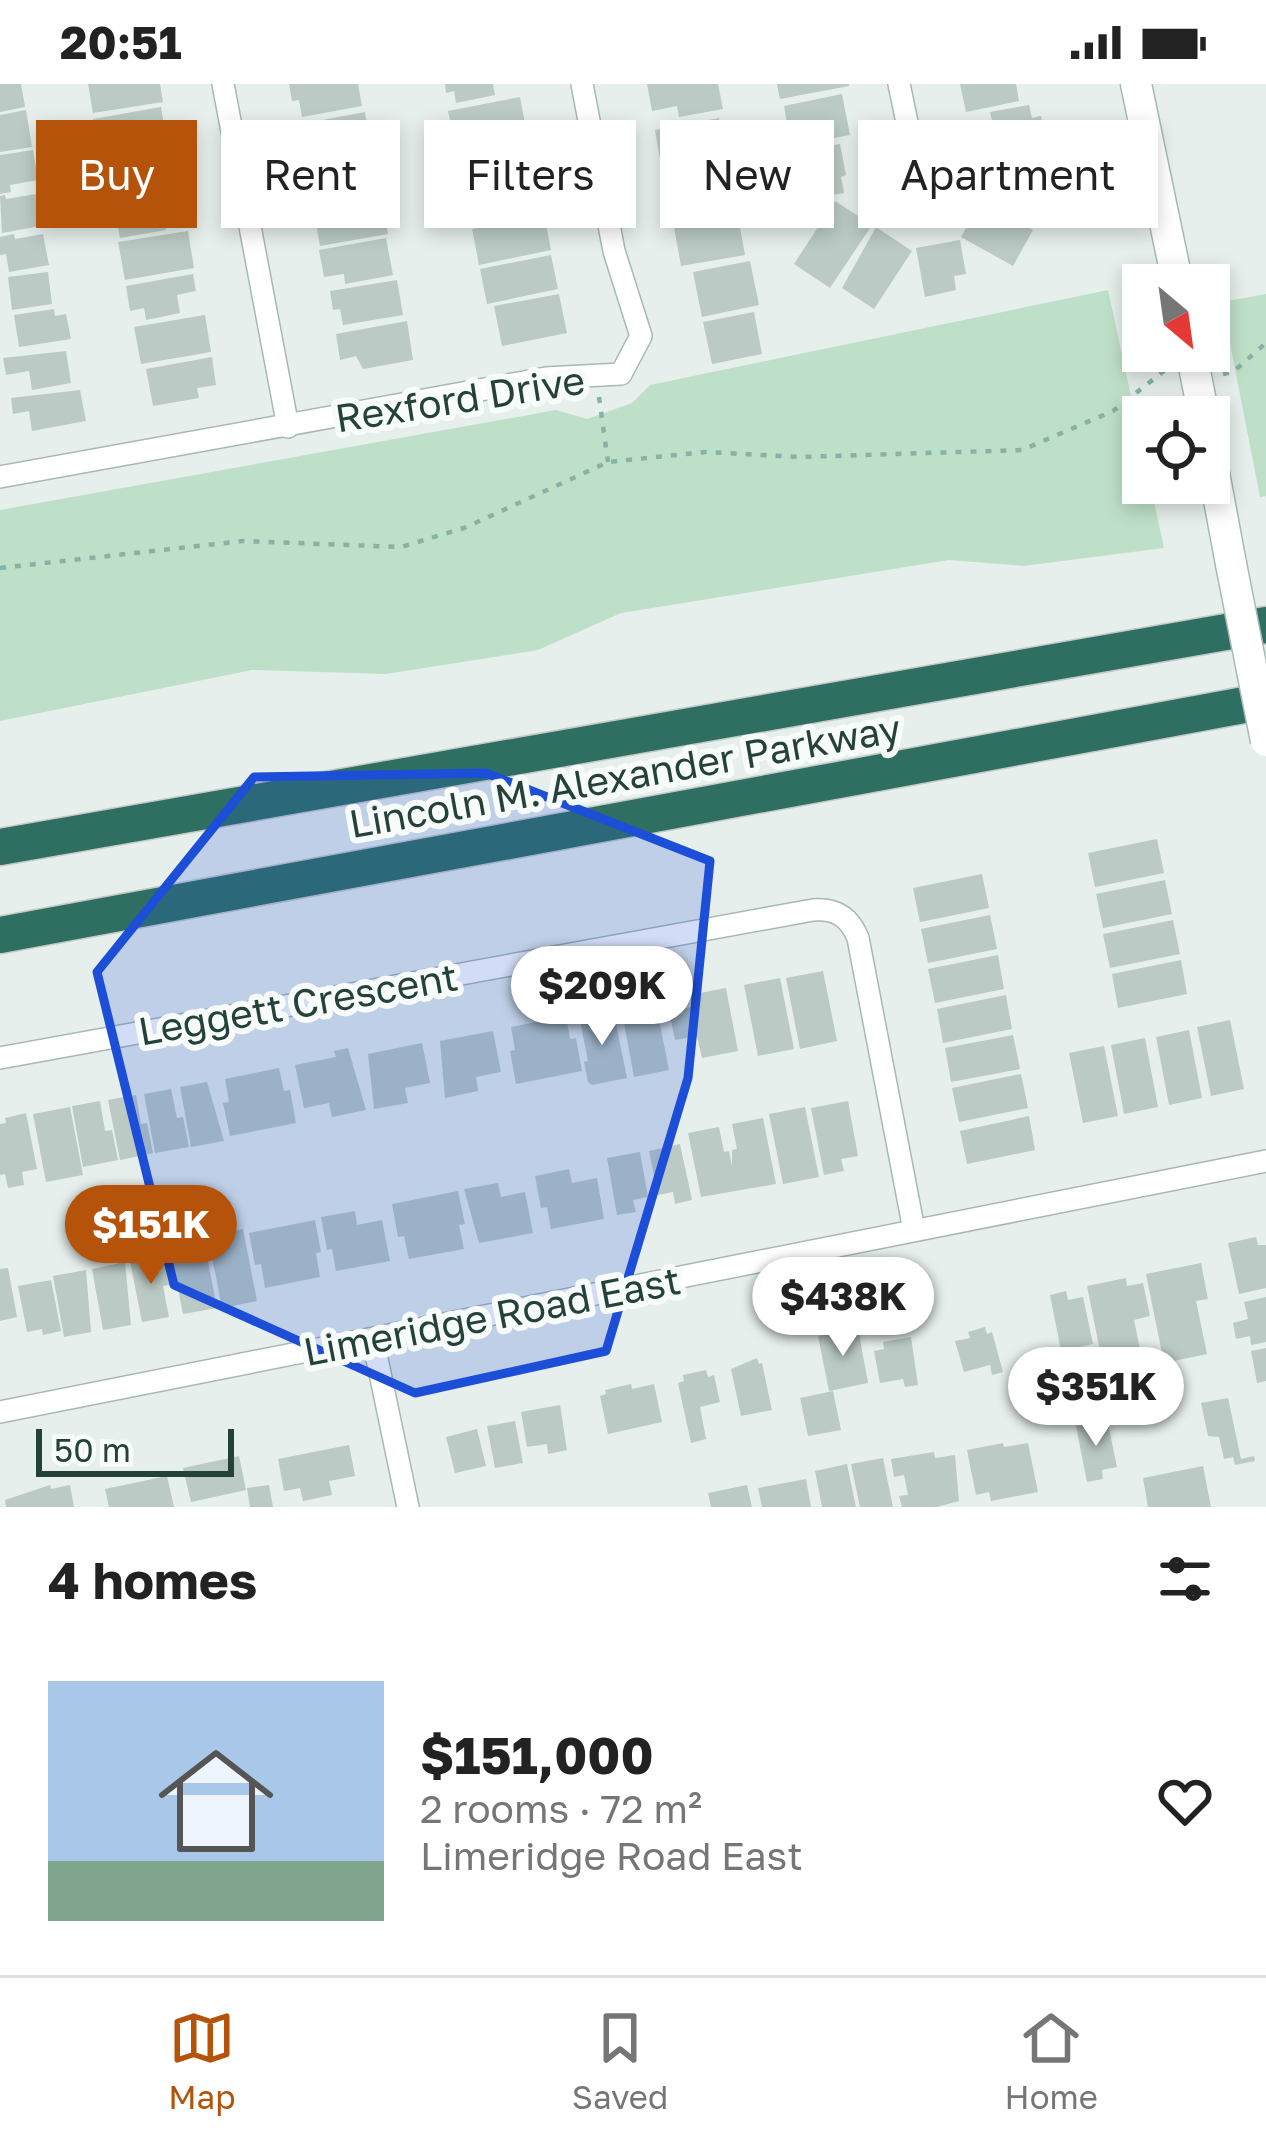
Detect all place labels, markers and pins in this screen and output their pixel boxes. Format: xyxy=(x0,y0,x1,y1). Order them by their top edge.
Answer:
pin: $209K xyxy=(518,946,686,1048)
pin: $151K xyxy=(67,1185,235,1287)
pin: $438K xyxy=(759,1257,927,1359)
pin: $351K xyxy=(1012,1347,1180,1449)

